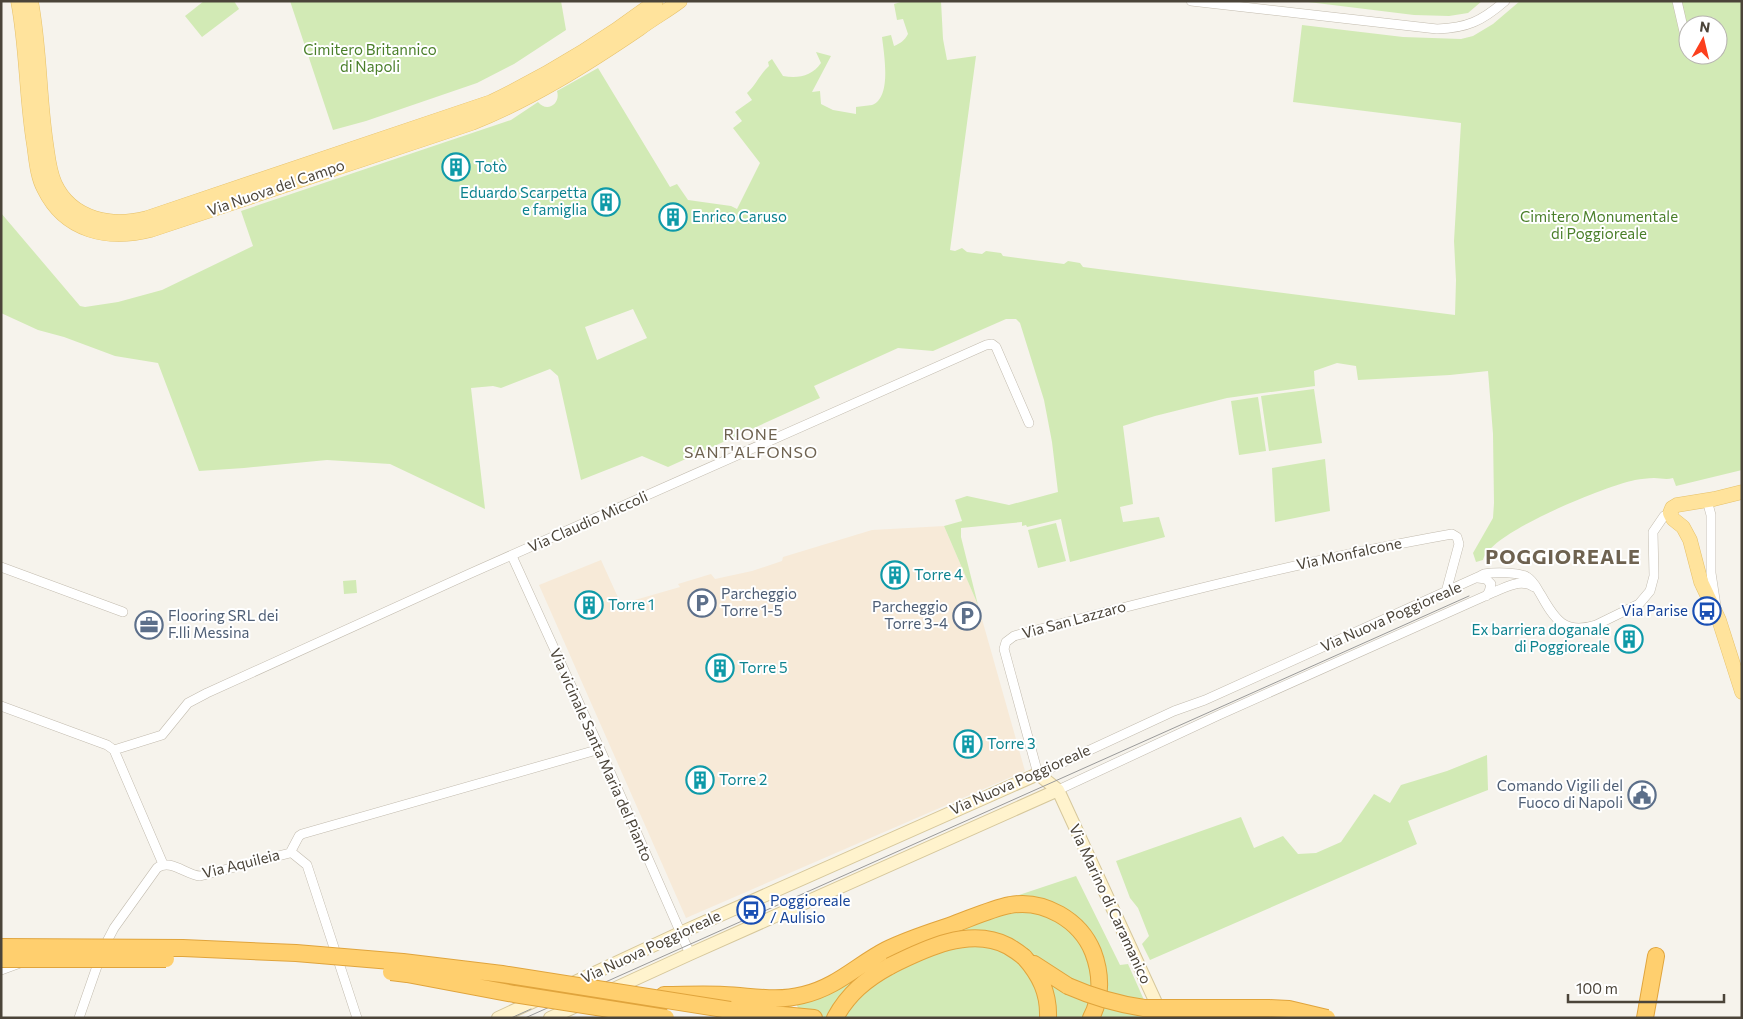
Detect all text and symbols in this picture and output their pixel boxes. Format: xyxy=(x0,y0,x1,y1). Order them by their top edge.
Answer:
north arrow xyxy=(1678,15,1728,65)
text: N xyxy=(1698,17,1711,36)
park label: Cimitero Britannico di Napoli xyxy=(303,40,437,75)
building icon: Totò xyxy=(441,152,471,182)
street label: Via Nuova del Campo xyxy=(205,155,347,219)
place label: Totò xyxy=(475,157,507,175)
place label: Eduardo Scarpetta e famiglia xyxy=(460,183,587,218)
building icon: Eduardo Scarpetta e famiglia xyxy=(591,187,621,217)
building icon: Enrico Caruso xyxy=(658,202,688,232)
place label: Enrico Caruso xyxy=(692,207,787,225)
park label: Cimitero Monumentale di Poggioreale xyxy=(1520,207,1678,242)
district label: RIONE SANT'ALFONSO xyxy=(684,424,818,461)
street label: Via Claudio Miccoli xyxy=(525,487,650,556)
street label: Via Monfalcone xyxy=(1295,533,1403,573)
district label: POGGIOREALE xyxy=(1485,544,1641,568)
building icon: Torre 4 xyxy=(880,560,910,590)
place label: Torre 4 xyxy=(914,565,963,583)
street label: Via Nuova Poggioreale xyxy=(1318,577,1464,655)
place label: Parcheggio Torre 1-5 xyxy=(721,584,797,619)
parking icon: Parcheggio Torre 1-5 xyxy=(687,588,717,618)
building icon: Torre 1 xyxy=(574,590,604,620)
place label: Torre 1 xyxy=(608,595,654,613)
bus stop icon: Via Parise xyxy=(1692,596,1722,626)
place label: Parcheggio Torre 3-4 xyxy=(872,597,948,632)
street label: Via San Lazzaro xyxy=(1020,597,1128,642)
parking icon: Parcheggio Torre 3-4 xyxy=(952,601,982,631)
place label: Via Parise xyxy=(1621,601,1688,619)
place label: Flooring SRL dei F.lli Messina xyxy=(168,606,279,641)
office icon: Flooring SRL dei F.lli Messina xyxy=(134,610,164,640)
place label: Ex barriera doganale di Poggioreale xyxy=(1472,620,1610,655)
building icon: Ex barriera doganale di Poggioreale xyxy=(1614,624,1644,654)
street label: Via vicinale Santa Maria del Pianto xyxy=(547,645,657,864)
building icon: Torre 5 xyxy=(705,653,735,683)
place label: Torre 5 xyxy=(739,658,788,676)
building icon: Torre 3 xyxy=(953,729,983,759)
place label: Torre 3 xyxy=(987,734,1036,752)
street label: Via Nuova Poggioreale xyxy=(947,740,1093,818)
building icon: Torre 2 xyxy=(685,765,715,795)
place label: Torre 2 xyxy=(719,770,767,788)
place label: Comando Vigili del Fuoco di Napoli xyxy=(1497,776,1623,811)
public building icon: Comando Vigili del Fuoco di Napoli xyxy=(1627,780,1657,810)
street label: Via Marino di Caramanico xyxy=(1066,821,1156,986)
street label: Via Aquileia xyxy=(200,845,281,881)
place label: Poggioreale / Aulisio xyxy=(770,891,850,926)
bus stop icon: Poggioreale / Aulisio xyxy=(736,895,766,925)
street label: Via Nuova Poggioreale xyxy=(578,906,723,986)
scale bar xyxy=(1568,972,1724,1004)
text: 100 m xyxy=(1576,979,1618,997)

